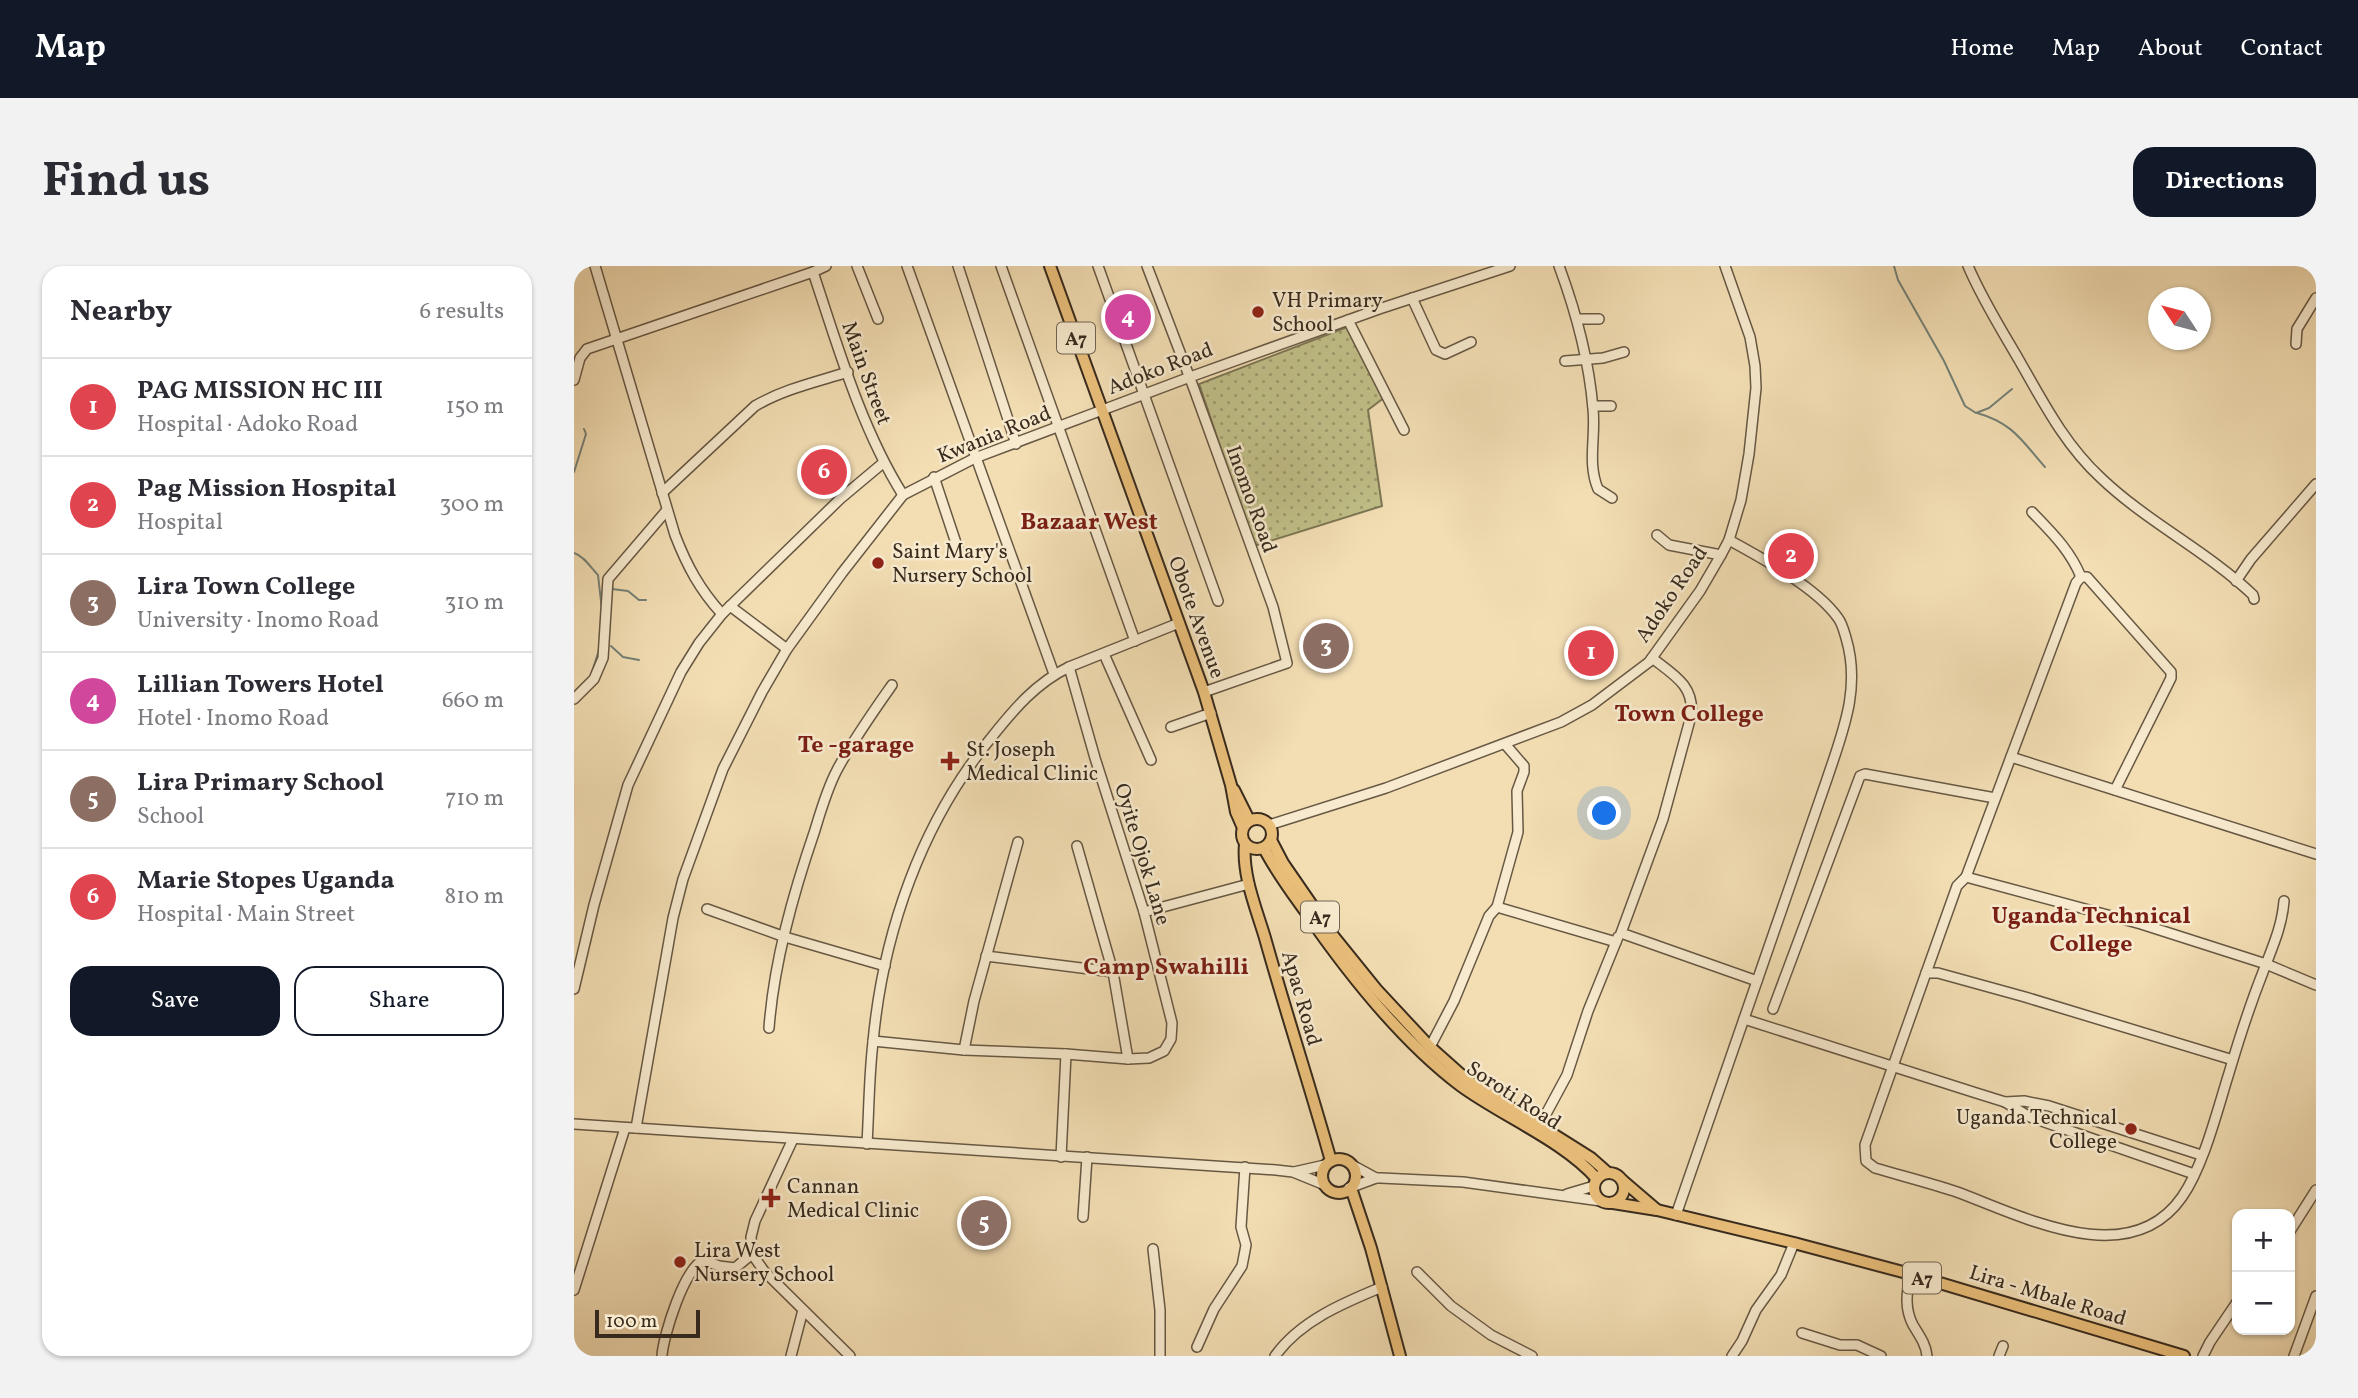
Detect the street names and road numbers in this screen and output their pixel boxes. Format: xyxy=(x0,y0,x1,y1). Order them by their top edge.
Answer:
street label: Main Street xyxy=(833,318,898,429)
road number: A7 xyxy=(1057,323,1095,354)
street label: Adoko Road xyxy=(1103,336,1218,403)
street label: Kwania Road xyxy=(933,399,1056,471)
street label: Inomo Road xyxy=(1218,442,1283,557)
street label: Adoko Road xyxy=(1629,541,1715,649)
street label: Obote Avenue xyxy=(1160,552,1231,683)
street label: Oyite Ojok Lane xyxy=(1106,780,1177,929)
road number: A7 xyxy=(1301,902,1339,932)
street label: Apac Road xyxy=(1273,948,1328,1049)
street label: Soroti Road xyxy=(1460,1055,1566,1138)
street label: Lira - Mbale Road xyxy=(1965,1259,2130,1334)
road number: A7 xyxy=(1903,1262,1941,1294)

